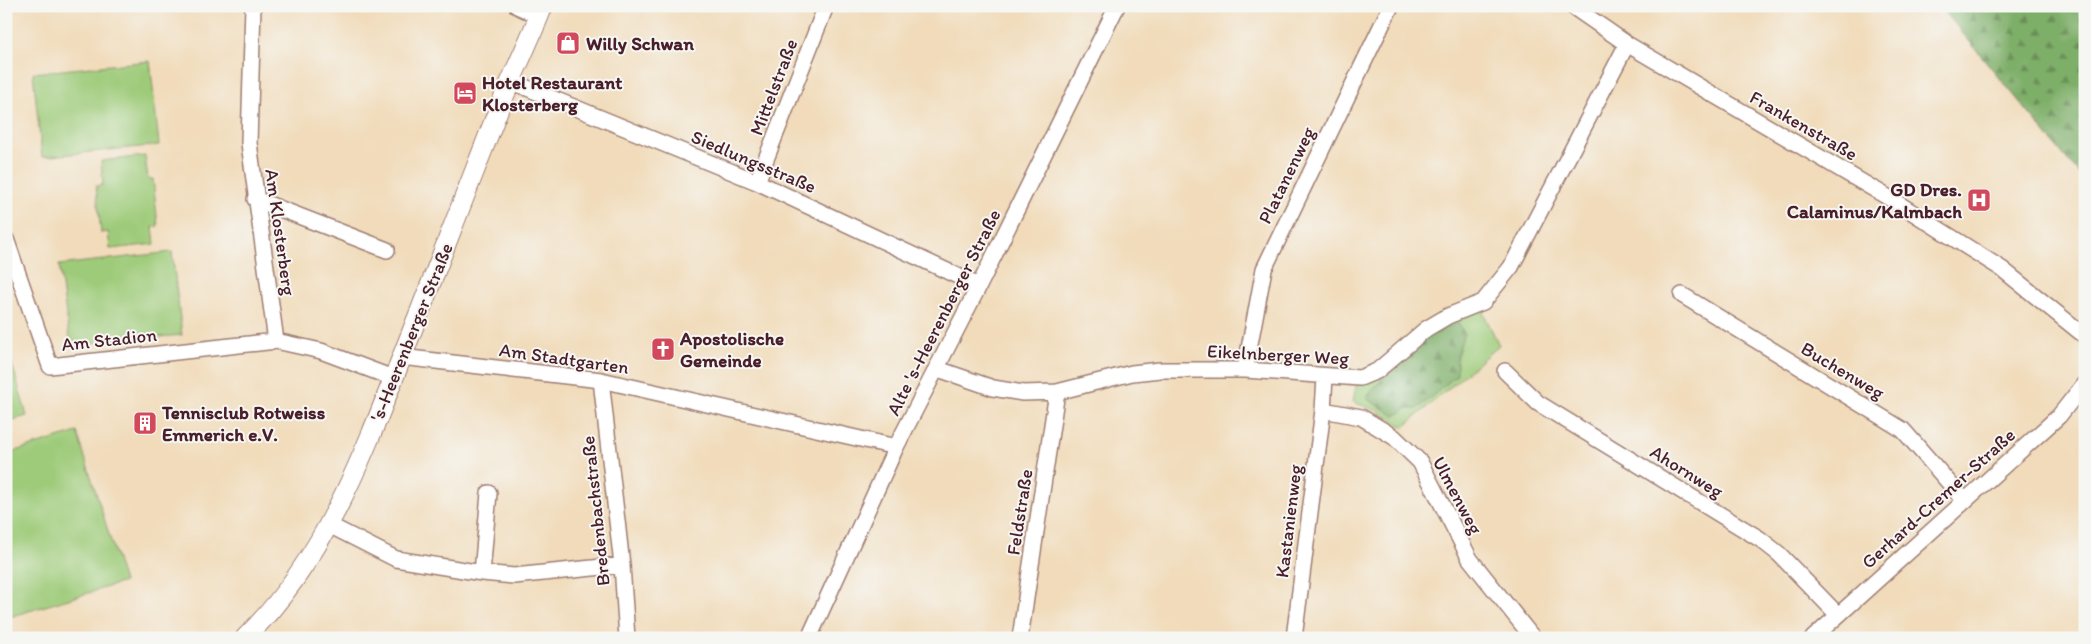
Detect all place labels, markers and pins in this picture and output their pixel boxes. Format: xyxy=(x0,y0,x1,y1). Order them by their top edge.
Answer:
shop icon: Willy Schwan xyxy=(555,30,581,56)
place label: Willy Schwan xyxy=(586,32,694,55)
place label: Hotel Restaurant Klosterberg xyxy=(482,71,622,116)
hotel icon: Hotel Restaurant Klosterberg xyxy=(452,80,478,106)
place label: GD Dres. Calaminus/Kalmbach xyxy=(1787,178,1962,223)
hospital icon: GD Dres. Calaminus/Kalmbach xyxy=(1966,187,1992,213)
place label: Apostolische Gemeinde xyxy=(679,327,784,372)
church icon: Apostolische Gemeinde xyxy=(650,336,676,362)
place label: Tennisclub Rotweiss Emmerich e.V. xyxy=(161,401,326,446)
building icon: Tennisclub Rotweiss Emmerich e.V. xyxy=(132,410,158,436)

